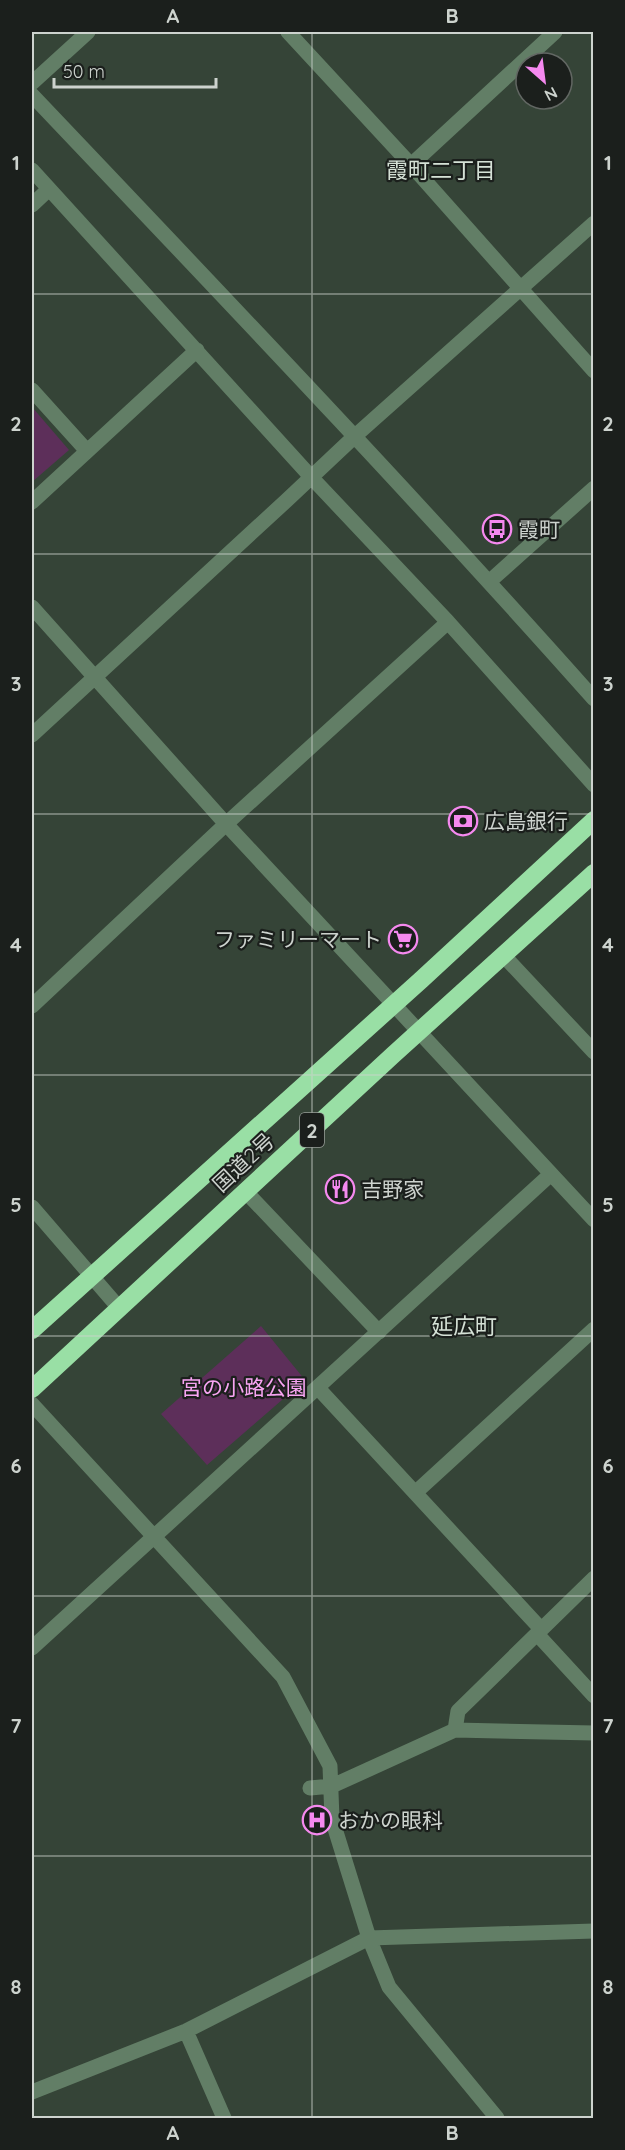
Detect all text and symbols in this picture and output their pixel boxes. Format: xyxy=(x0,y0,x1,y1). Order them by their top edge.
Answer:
text: A xyxy=(167,3,180,28)
text: B xyxy=(445,3,459,28)
scale bar xyxy=(54,51,216,89)
north arrow xyxy=(514,51,574,111)
text: 50 m xyxy=(63,60,105,83)
text: N xyxy=(541,83,561,106)
text: 1 xyxy=(12,150,20,175)
text: 1 xyxy=(604,150,612,175)
district label: 霞町二丁目 xyxy=(386,156,496,184)
text: 2 xyxy=(10,411,22,436)
text: 2 xyxy=(602,411,614,436)
bus stop icon: 霞町 xyxy=(481,513,513,545)
place label: 霞町 xyxy=(518,516,560,542)
text: 3 xyxy=(11,671,21,696)
text: 3 xyxy=(603,671,613,696)
bank icon: 広島銀行 xyxy=(447,805,479,837)
place label: 広島銀行 xyxy=(484,808,568,834)
supermarket icon: ファミリーマート xyxy=(387,923,419,955)
place label: ファミリーマート xyxy=(214,926,382,952)
text: 4 xyxy=(10,932,22,957)
text: 4 xyxy=(602,932,614,957)
road number: 2 xyxy=(300,1113,324,1147)
street label: 国道2号 xyxy=(207,1127,279,1197)
restaurant icon: 吉野家 xyxy=(324,1173,356,1205)
place label: 吉野家 xyxy=(361,1176,424,1202)
text: 5 xyxy=(10,1192,22,1217)
text: 5 xyxy=(602,1192,614,1217)
district label: 延広町 xyxy=(431,1312,497,1340)
park label: 宮の小路公園 xyxy=(181,1374,307,1400)
text: 6 xyxy=(10,1453,22,1478)
text: 6 xyxy=(602,1453,614,1478)
text: 7 xyxy=(11,1713,22,1738)
text: 7 xyxy=(603,1713,614,1738)
hospital icon: おかの眼科 xyxy=(301,1804,333,1836)
place label: おかの眼科 xyxy=(338,1807,443,1833)
text: 8 xyxy=(11,1974,22,1999)
text: 8 xyxy=(603,1974,614,1999)
text: A xyxy=(167,2120,180,2145)
text: B xyxy=(445,2120,459,2145)

